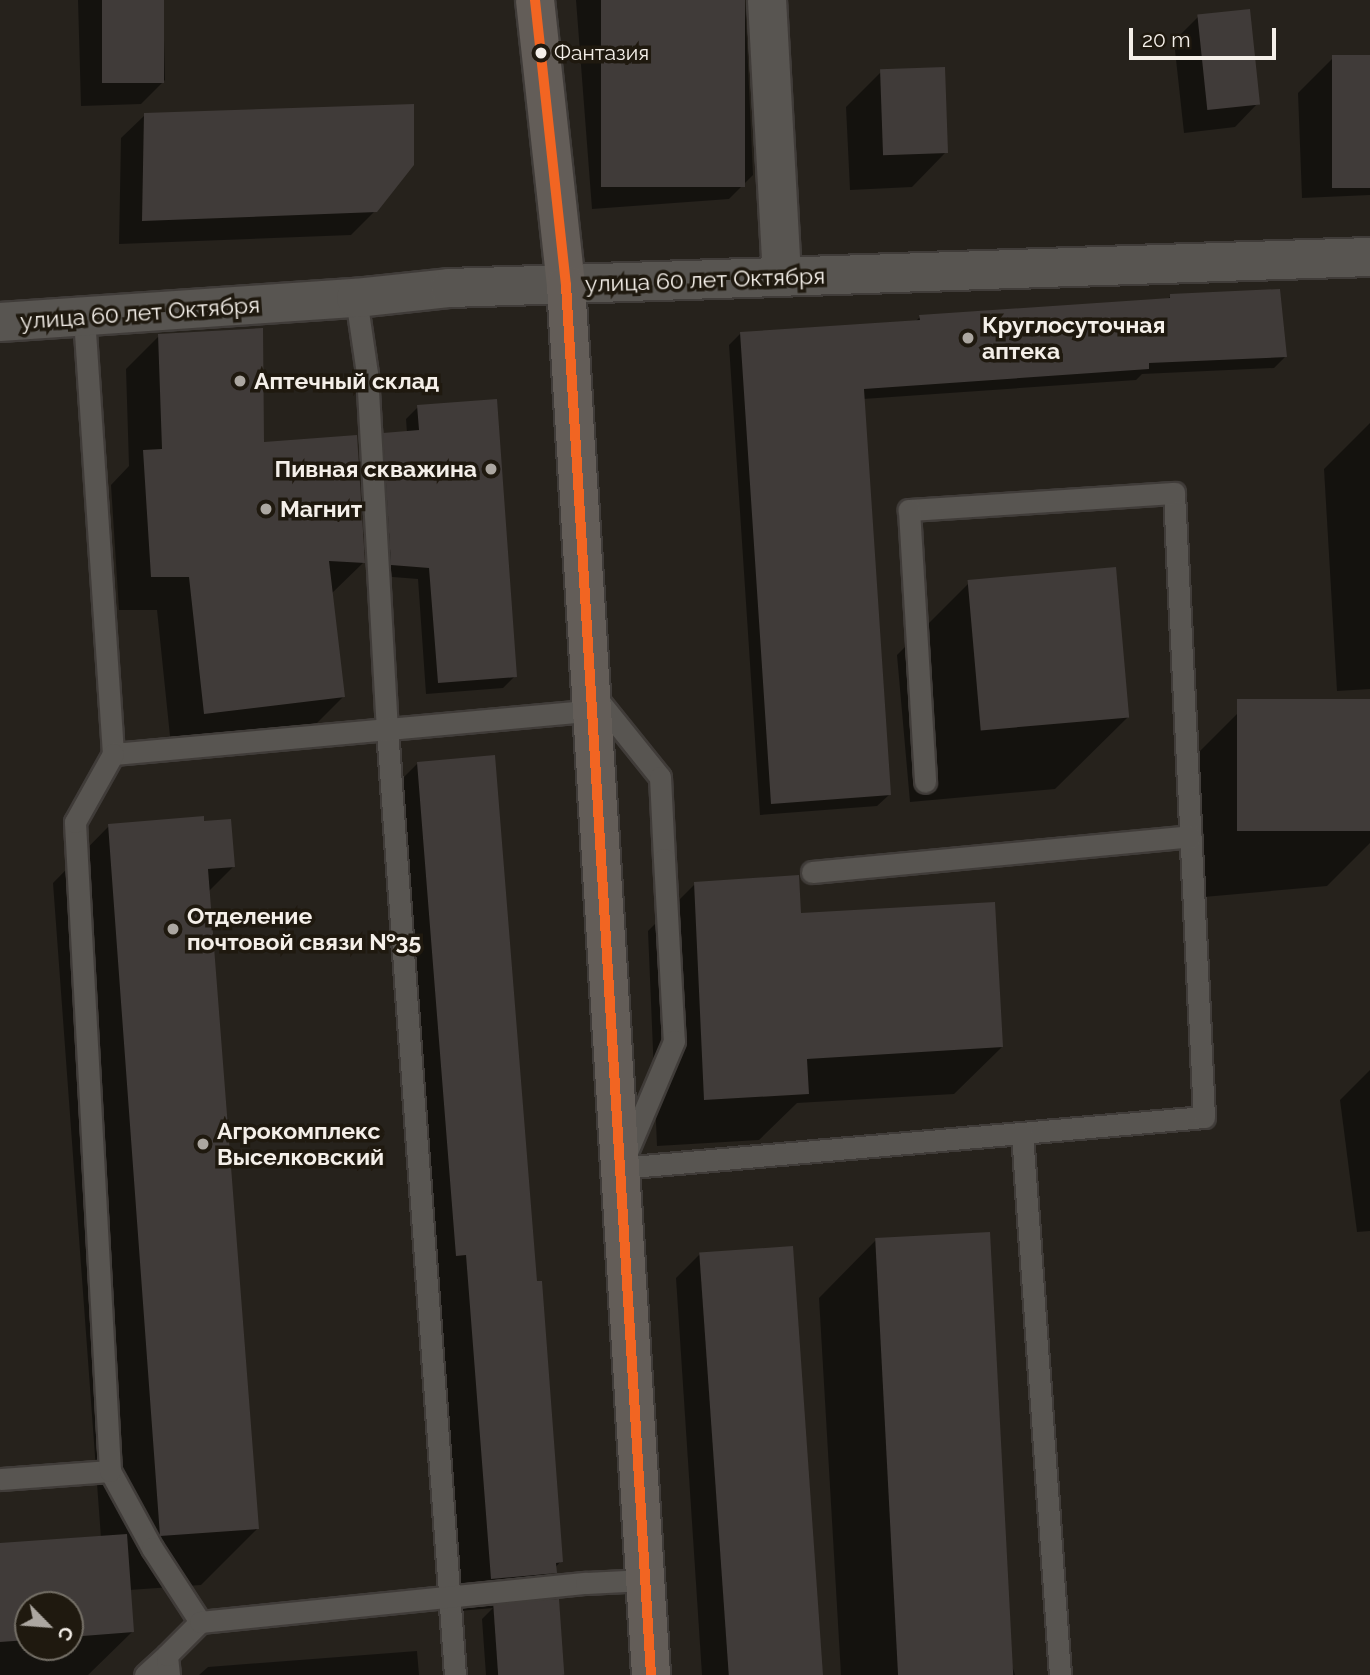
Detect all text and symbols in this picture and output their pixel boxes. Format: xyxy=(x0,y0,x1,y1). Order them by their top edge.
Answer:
scale bar xyxy=(1132,14,1279,58)
text: 20 m xyxy=(1142,27,1190,52)
place label: Фантазия xyxy=(554,40,649,66)
marker: Фантазия xyxy=(534,46,548,60)
street label: улица 60 лет Октября xyxy=(585,262,825,298)
street label: улица 60 лет Октября xyxy=(19,291,261,335)
place label: Круглосуточная аптека xyxy=(982,311,1165,365)
marker: Круглосуточная аптека xyxy=(960,330,976,346)
place label: Аптечный склад xyxy=(254,367,439,395)
marker: Аптечный склад xyxy=(232,373,248,389)
place label: Пивная скважина xyxy=(275,455,477,483)
marker: Пивная скважина xyxy=(483,461,499,477)
place label: Магнит xyxy=(280,495,362,523)
marker: Магнит xyxy=(258,501,274,517)
place label: Отделение почтовой связи №35 xyxy=(187,902,421,956)
marker: Отделение почтовой связи №35 xyxy=(165,921,181,937)
place label: Агрокомплекс Выселковский xyxy=(217,1117,384,1171)
marker: Агрокомплекс Выселковский xyxy=(195,1136,211,1152)
north arrow xyxy=(14,1591,84,1661)
text: С xyxy=(53,1623,79,1645)

